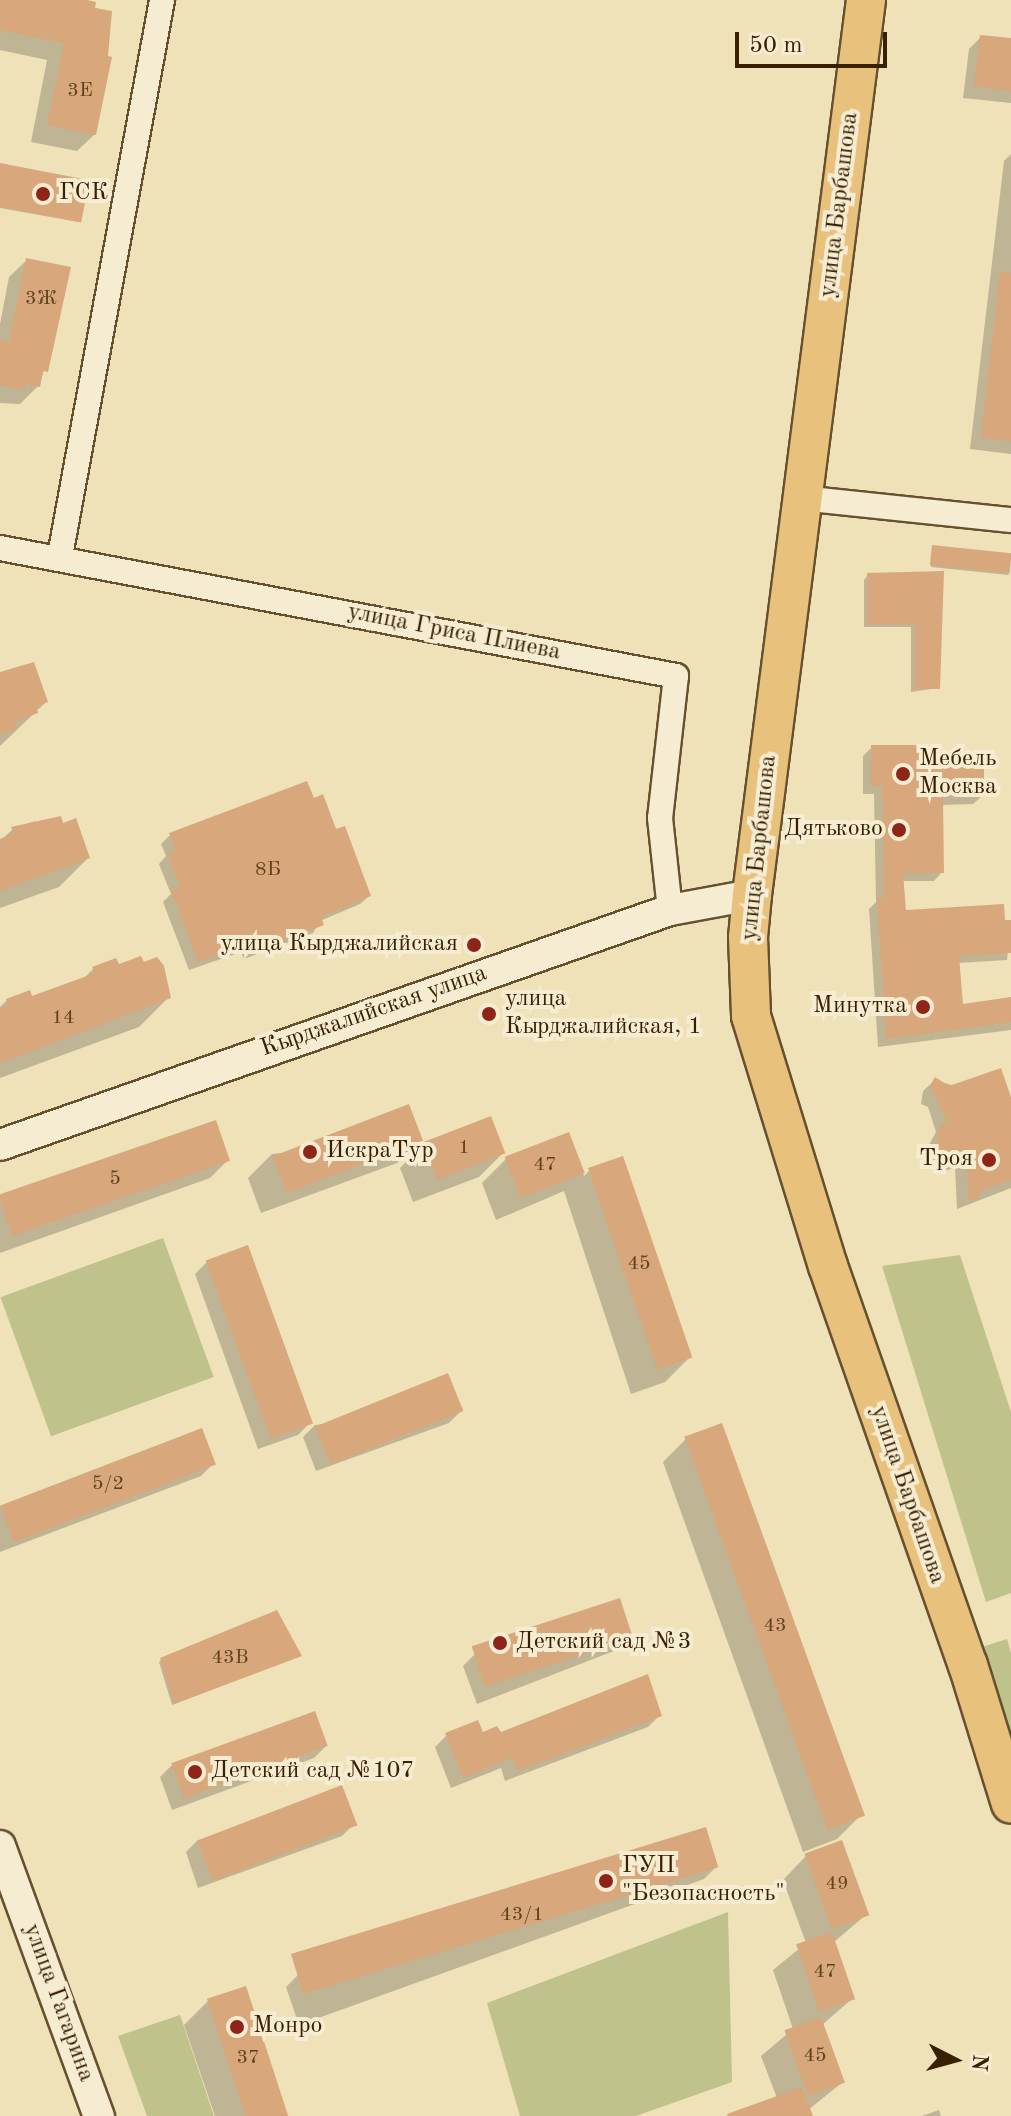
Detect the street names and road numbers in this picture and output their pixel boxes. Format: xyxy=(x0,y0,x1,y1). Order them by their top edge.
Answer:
street label: улица Барбашова xyxy=(814,111,866,299)
street label: улица Гриса Плиева xyxy=(345,598,563,668)
street label: улица Барбашова xyxy=(736,754,784,942)
street label: Кырджалийская улица xyxy=(257,960,491,1064)
street label: улица Барбашова xyxy=(863,1402,951,1588)
street label: улица Гагарина xyxy=(16,1920,100,2086)

